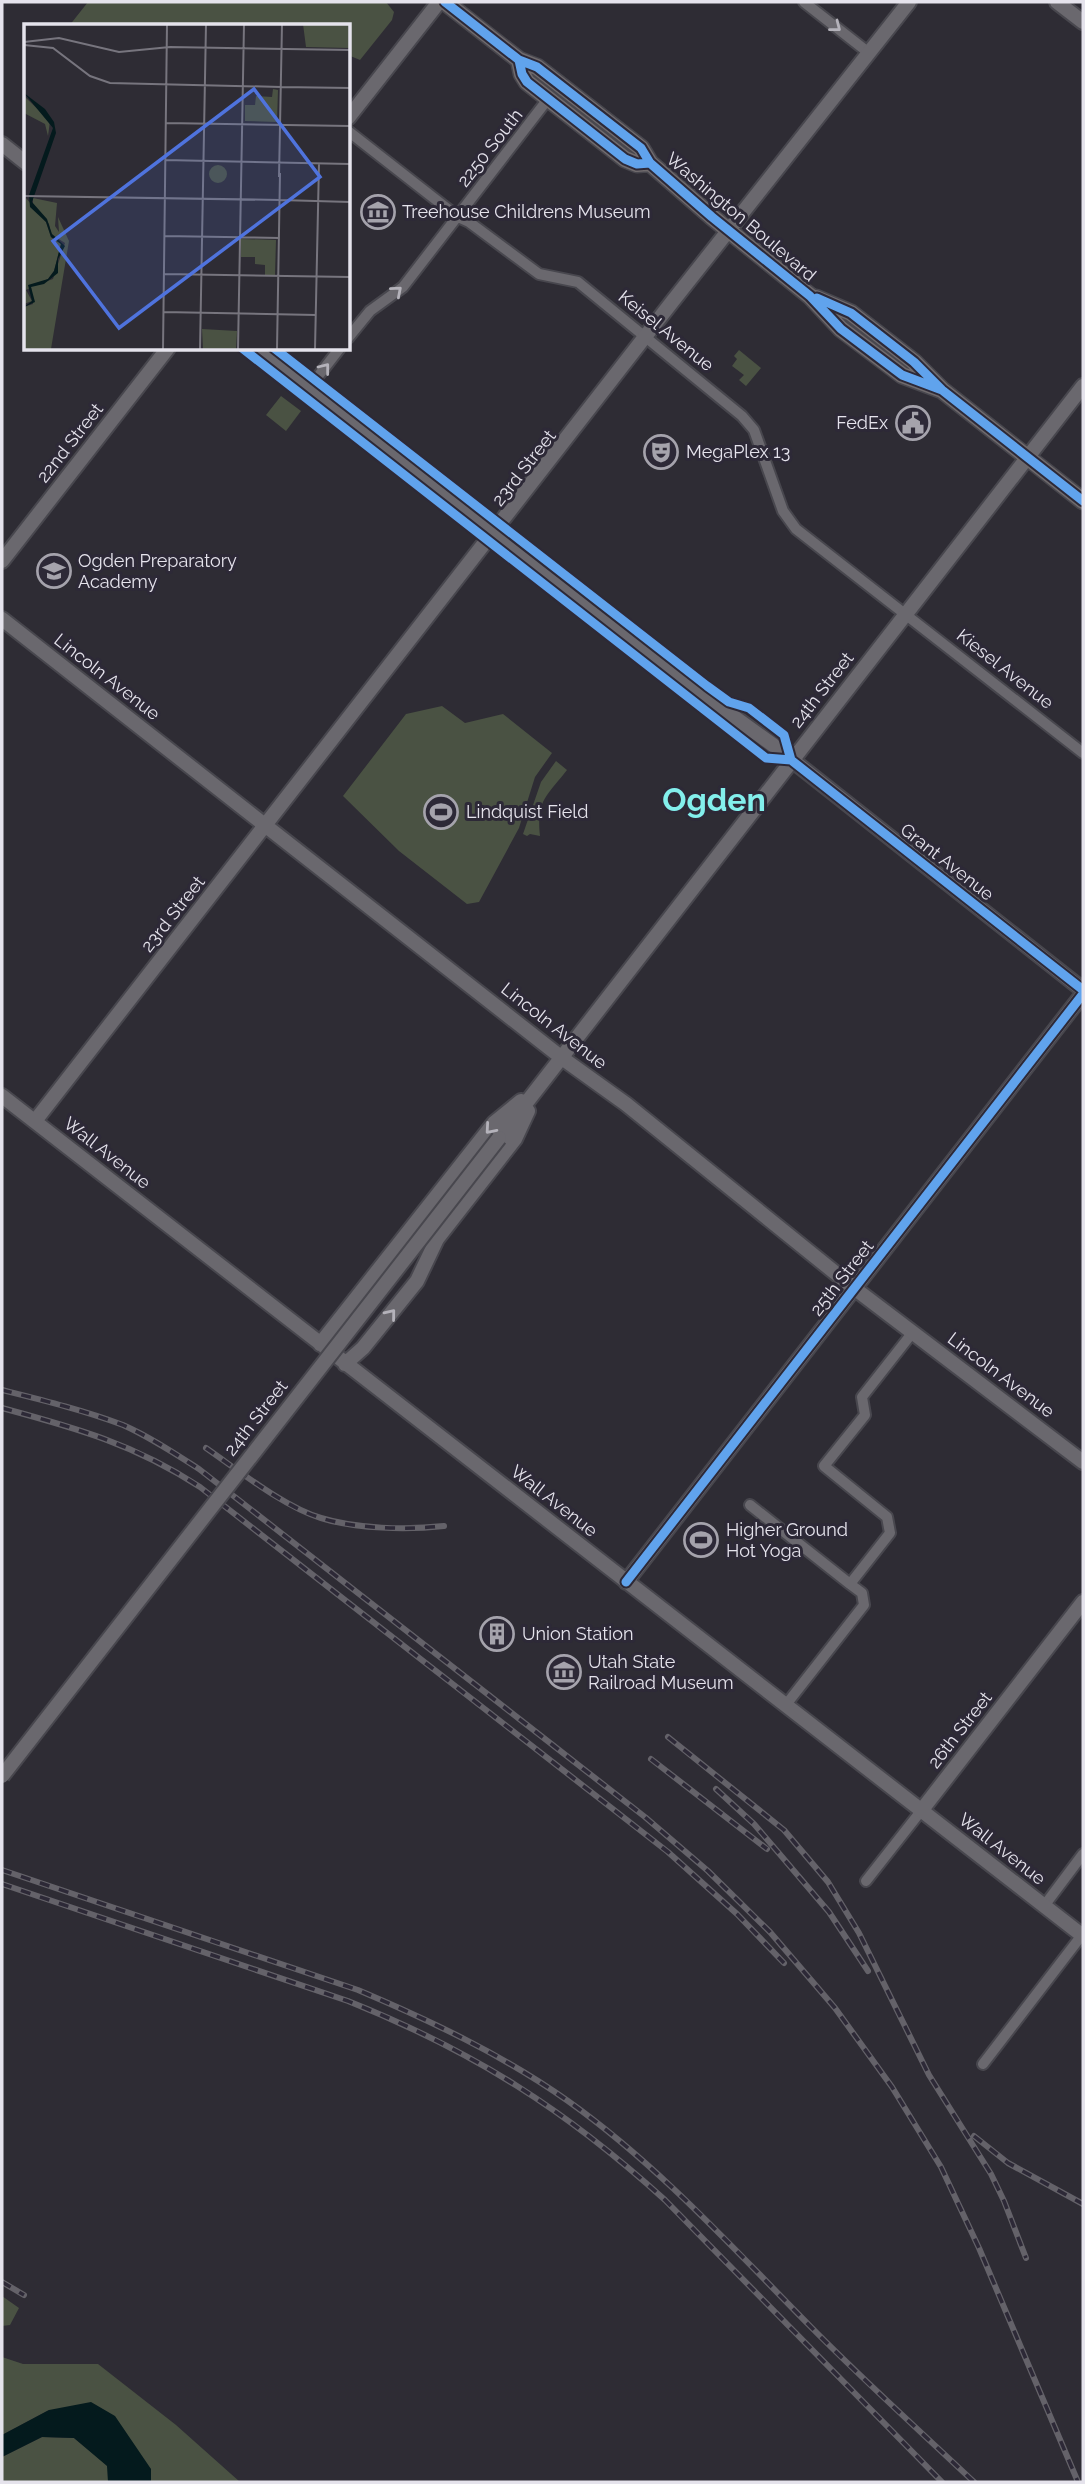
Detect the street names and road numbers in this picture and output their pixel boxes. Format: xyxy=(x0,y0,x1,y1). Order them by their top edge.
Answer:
street label: 2250 South xyxy=(453,105,527,191)
street label: Washington Boulevard xyxy=(662,148,821,285)
street label: Keisel Avenue xyxy=(615,286,718,376)
street label: 22nd Street xyxy=(32,399,107,487)
street label: 23rd Street xyxy=(487,425,560,510)
street label: Kiesel Avenue xyxy=(953,624,1058,713)
street label: Lincoln Avenue xyxy=(50,629,165,725)
street label: 24th Street xyxy=(786,648,858,732)
street label: Grant Avenue xyxy=(896,819,998,905)
street label: 23rd Street xyxy=(136,871,209,956)
street label: Lincoln Avenue xyxy=(497,978,612,1074)
street label: Wall Avenue xyxy=(60,1112,155,1193)
street label: 25th Street xyxy=(806,1236,878,1320)
street label: Lincoln Avenue xyxy=(944,1328,1059,1422)
street label: 24th Street xyxy=(220,1376,292,1460)
street label: Wall Avenue xyxy=(507,1460,602,1541)
street label: 26th Street xyxy=(923,1687,996,1772)
street label: Wall Avenue xyxy=(955,1808,1050,1889)

